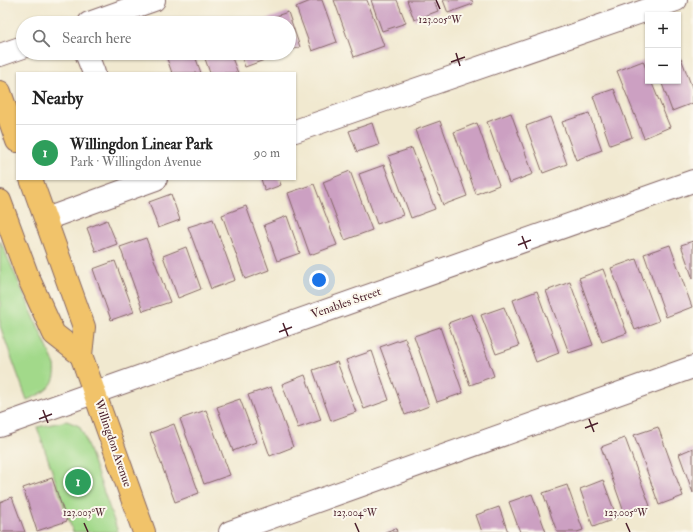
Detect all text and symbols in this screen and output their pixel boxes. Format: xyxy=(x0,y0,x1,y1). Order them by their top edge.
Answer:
map controls xyxy=(645,12,681,84)
button: + xyxy=(645,12,681,48)
text: 123.005°W xyxy=(419,14,462,26)
search box xyxy=(16,16,296,60)
icon: search xyxy=(30,27,52,49)
text: Search here xyxy=(62,29,131,48)
button: − xyxy=(645,48,681,84)
text: Nearby xyxy=(32,88,83,109)
text: Willingdon Linear Park xyxy=(70,135,213,154)
text: 1 xyxy=(43,145,47,161)
text: 90 m xyxy=(254,145,280,161)
text: Park · Willingdon Avenue xyxy=(70,154,201,170)
your location xyxy=(309,270,329,290)
street label: Venables Street xyxy=(309,284,383,322)
street label: Willingdon Avenue xyxy=(91,396,135,489)
pin: 1 xyxy=(65,467,91,497)
text: 123.003°W xyxy=(63,507,106,519)
text: 123.004°W xyxy=(333,507,378,519)
text: 123.005°W xyxy=(605,507,648,519)

